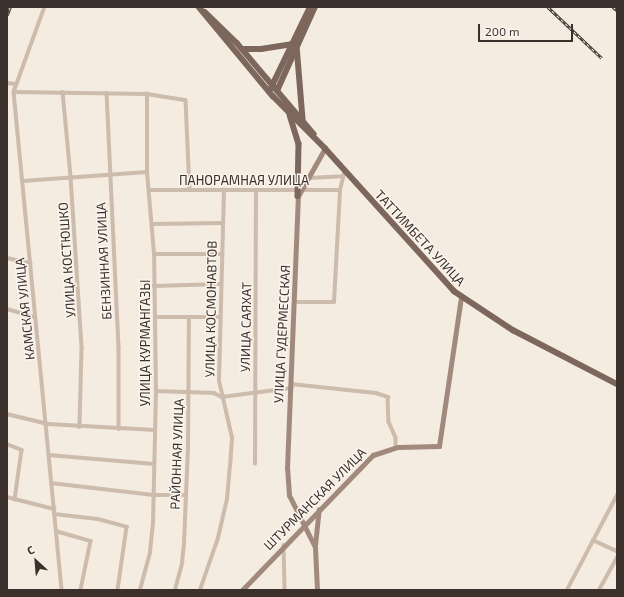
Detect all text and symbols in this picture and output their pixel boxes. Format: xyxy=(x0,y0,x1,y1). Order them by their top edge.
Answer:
scale bar xyxy=(480,16,575,42)
text: 200 m xyxy=(485,24,519,38)
street label: ПАНОРАМНАЯ УЛИЦА xyxy=(179,172,309,188)
street label: ТАТТИМБЕТА УЛИЦА xyxy=(372,187,468,289)
street label: УЛИЦА КОСТЮШКО xyxy=(55,202,79,318)
street label: БЕНЗИННАЯ УЛИЦА xyxy=(93,202,115,320)
street label: УЛИЦА КОСМОНАВТОВ xyxy=(202,240,220,378)
street label: КАМСКАЯ УЛИЦА xyxy=(12,257,38,361)
street label: УЛИЦА ГУДЕРМЕССКАЯ xyxy=(271,264,293,404)
street label: УЛИЦА КУРМАНГАЗЫ xyxy=(137,279,153,407)
street label: УЛИЦА САЯХАТ xyxy=(237,282,255,372)
street label: РАЙОННАЯ УЛИЦА xyxy=(167,398,187,510)
street label: ШТУРМАНСКАЯ УЛИЦА xyxy=(261,445,369,553)
north arrow xyxy=(16,541,56,581)
text: С xyxy=(25,543,36,557)

